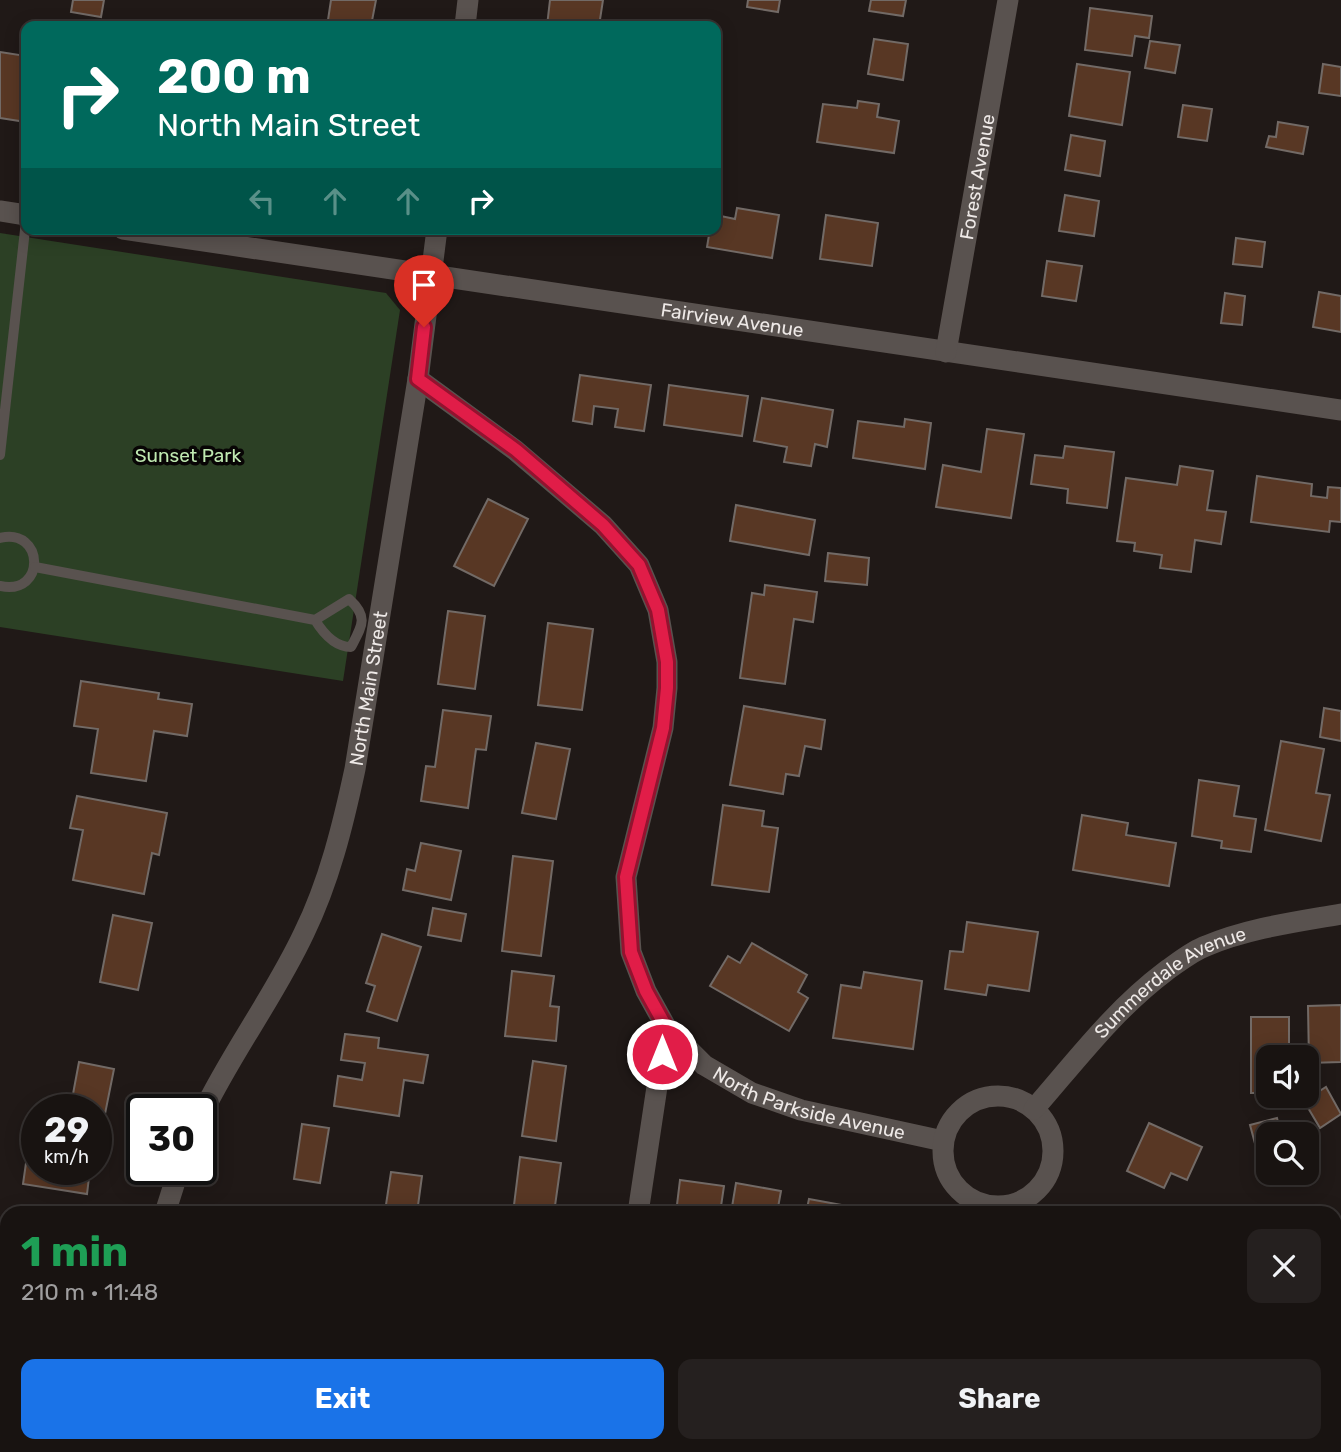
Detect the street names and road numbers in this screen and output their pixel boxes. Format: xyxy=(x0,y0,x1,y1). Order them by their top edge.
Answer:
street label: Forest Avenue xyxy=(955,112,999,241)
street label: Fairview Avenue xyxy=(659,298,805,342)
street label: North Main Street xyxy=(344,609,392,767)
street label: Summerdale Avenue xyxy=(1089,922,1249,1043)
street label: North Parkside Avenue xyxy=(709,1061,907,1144)

